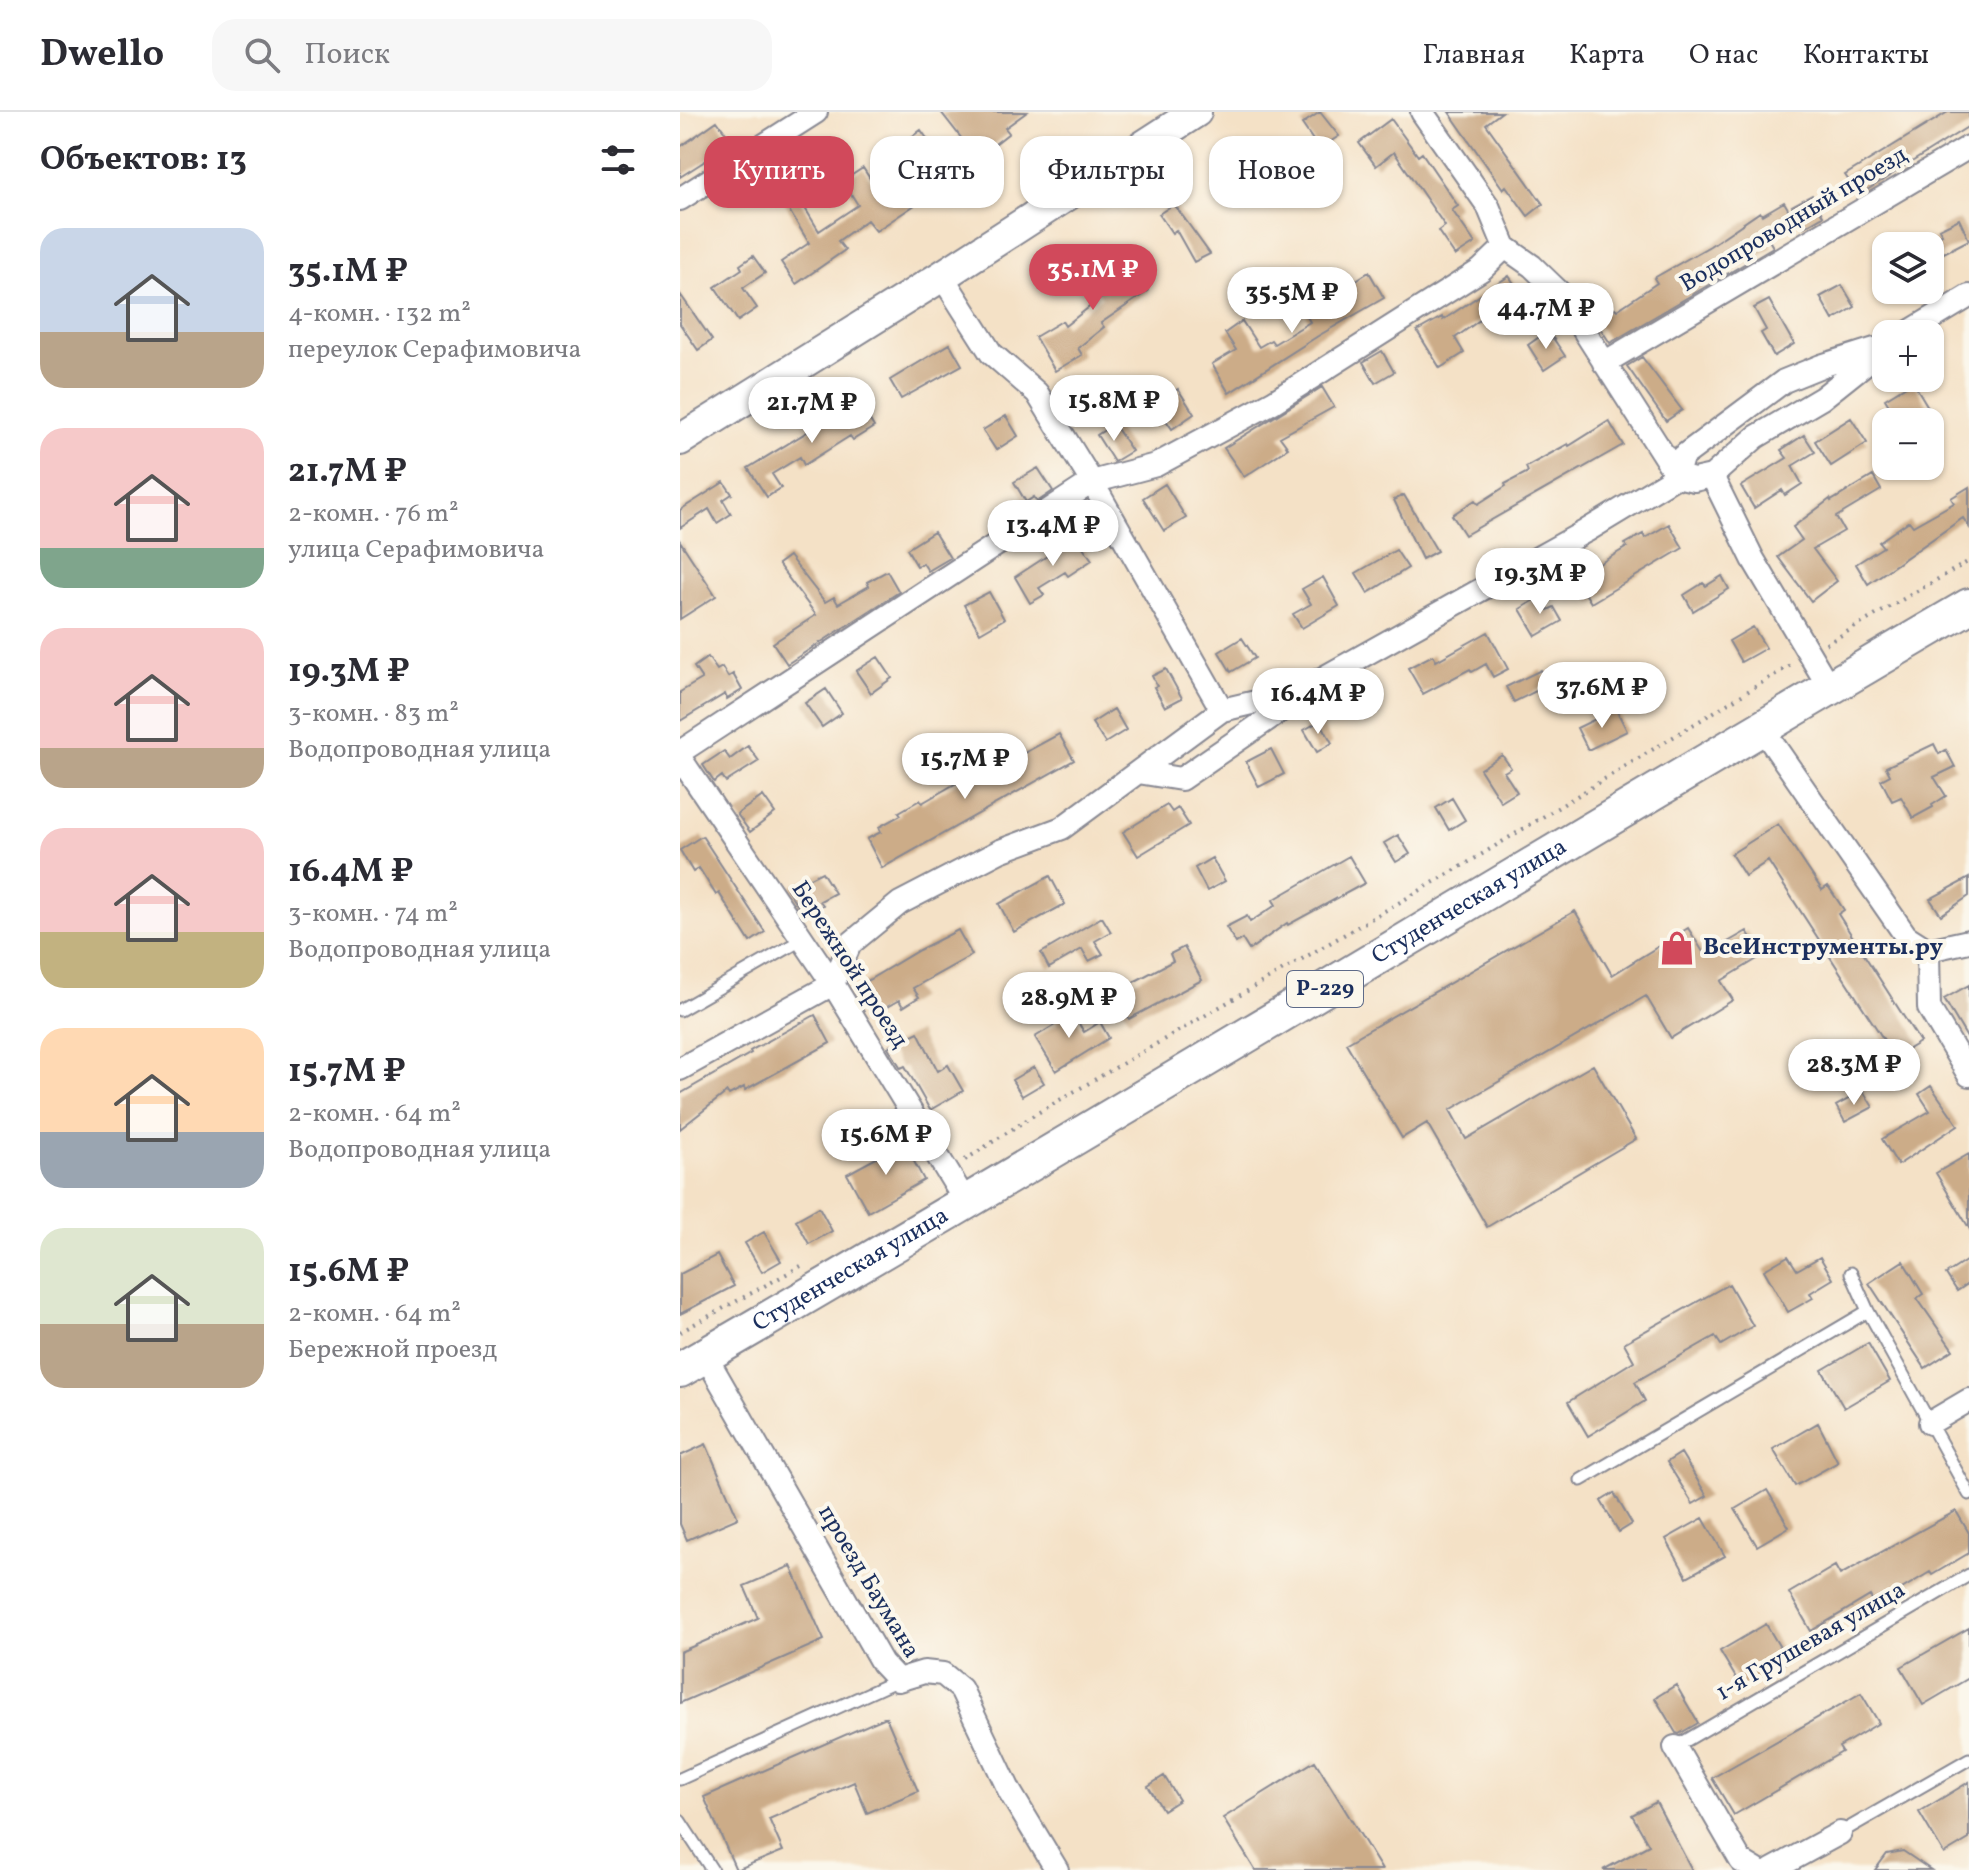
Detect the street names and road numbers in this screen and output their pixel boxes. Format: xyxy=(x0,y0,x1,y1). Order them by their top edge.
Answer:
street label: Водопроводный проезд xyxy=(1674,138,1914,302)
street label: Студенческая улица xyxy=(1366,831,1574,974)
street label: Бережной проезд xyxy=(782,875,916,1056)
road number: Р-229 xyxy=(1287,971,1363,1007)
street label: Студенческая улица xyxy=(747,1199,955,1341)
street label: проезд Баумана xyxy=(809,1499,927,1665)
street label: 1-я Грушевая улица xyxy=(1710,1574,1912,1710)

